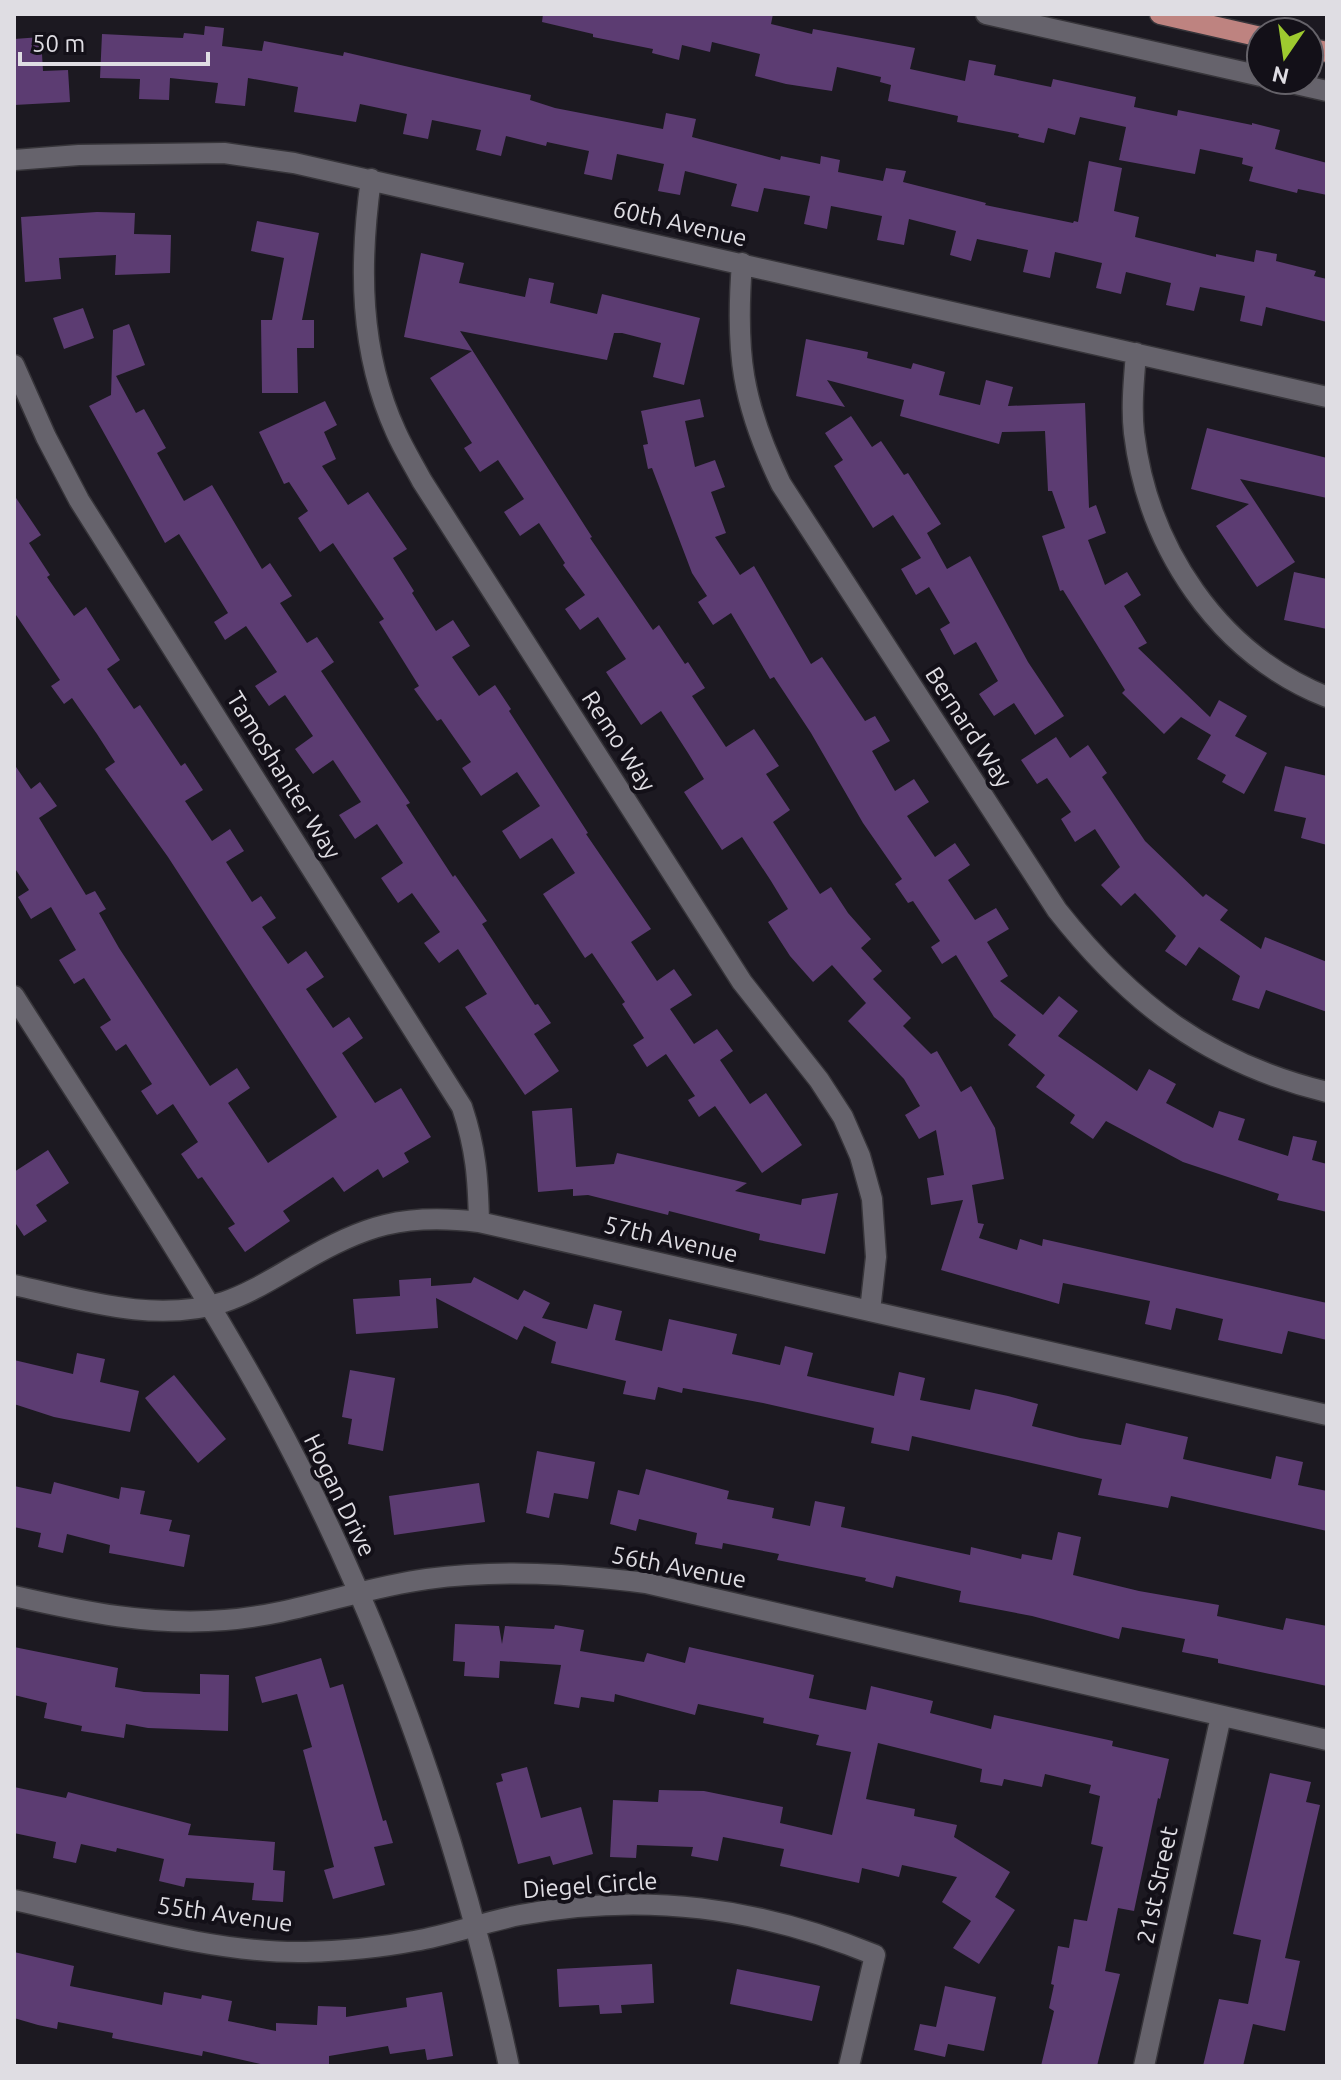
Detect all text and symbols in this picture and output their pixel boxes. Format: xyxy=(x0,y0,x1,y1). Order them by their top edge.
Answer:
scale bar xyxy=(20,16,208,66)
north arrow xyxy=(1245,16,1325,96)
text: 50 m xyxy=(32,30,85,57)
text: N xyxy=(1270,62,1291,90)
street label: 60th Avenue xyxy=(610,194,750,252)
street label: Bernard Way xyxy=(920,662,1018,793)
street label: Tamoshanter Way xyxy=(222,686,347,864)
street label: Remo Way xyxy=(577,686,662,797)
street label: 57th Avenue xyxy=(601,1210,741,1268)
street label: Hogan Drive xyxy=(299,1429,381,1561)
street label: 56th Avenue xyxy=(609,1541,749,1593)
street label: 21st Street xyxy=(1131,1823,1183,1946)
street label: Diegel Circle xyxy=(522,1867,658,1903)
street label: 55th Avenue xyxy=(156,1891,294,1937)

